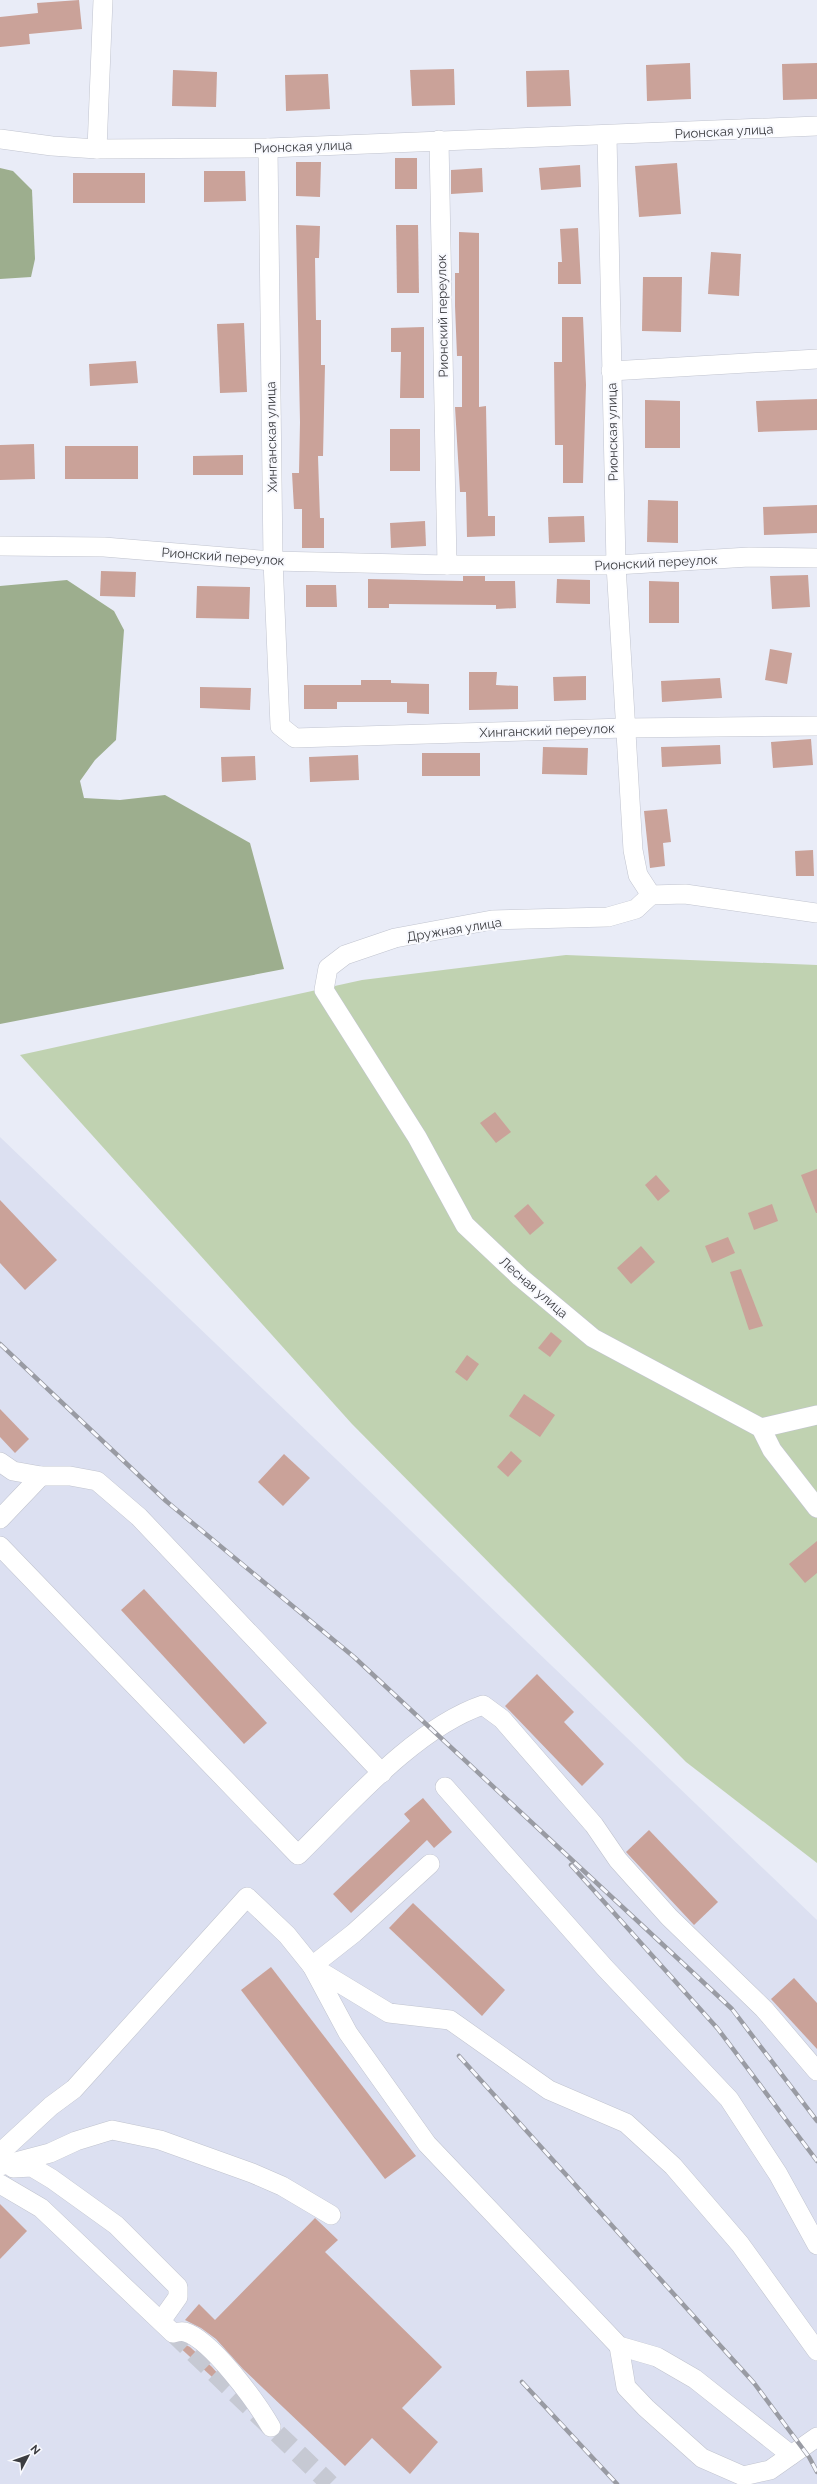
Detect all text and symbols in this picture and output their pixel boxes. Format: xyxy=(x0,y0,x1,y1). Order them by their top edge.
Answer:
street label: Рионская улица xyxy=(674,121,774,142)
street label: Рионская улица xyxy=(254,137,353,156)
street label: Рионский переулок xyxy=(434,254,451,378)
street label: Хинганская улица xyxy=(263,381,280,493)
street label: Рионская улица xyxy=(604,383,621,481)
street label: Рионский переулок xyxy=(161,545,285,568)
street label: Рионский переулок xyxy=(594,552,718,573)
street label: Хинганский переулок xyxy=(479,721,615,740)
street label: Дружная улица xyxy=(406,915,503,944)
street label: Лесная улица xyxy=(497,1254,571,1321)
north arrow xyxy=(8,2436,48,2476)
text: N xyxy=(28,2442,43,2457)

